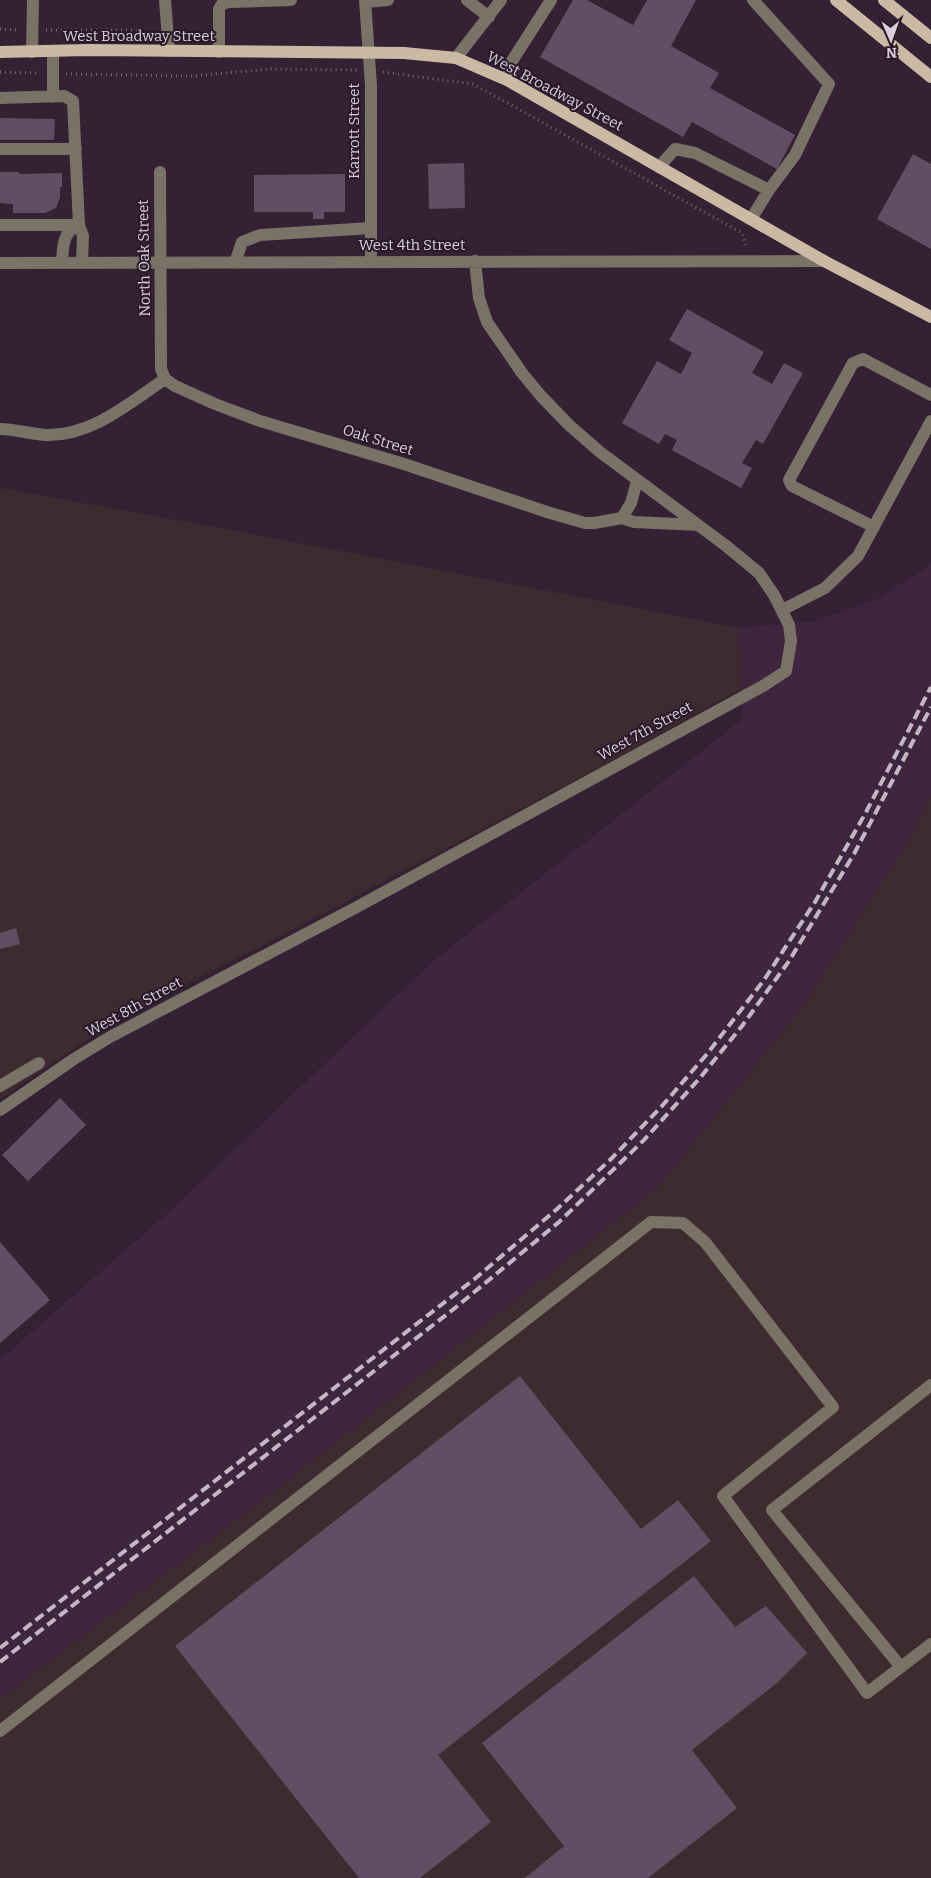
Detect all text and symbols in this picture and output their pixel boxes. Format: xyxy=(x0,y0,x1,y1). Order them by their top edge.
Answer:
north arrow xyxy=(866,15,916,65)
street label: West Broadway Street xyxy=(63,27,216,45)
text: N xyxy=(886,44,897,61)
street label: West Broadway Street xyxy=(484,47,627,135)
street label: Karrott Street xyxy=(345,83,363,179)
street label: North Oak Street xyxy=(134,199,154,317)
street label: West 4th Street xyxy=(359,236,466,254)
street label: Oak Street xyxy=(341,421,416,459)
street label: West 7th Street xyxy=(594,697,696,764)
street label: West 8th Street xyxy=(83,973,186,1041)

